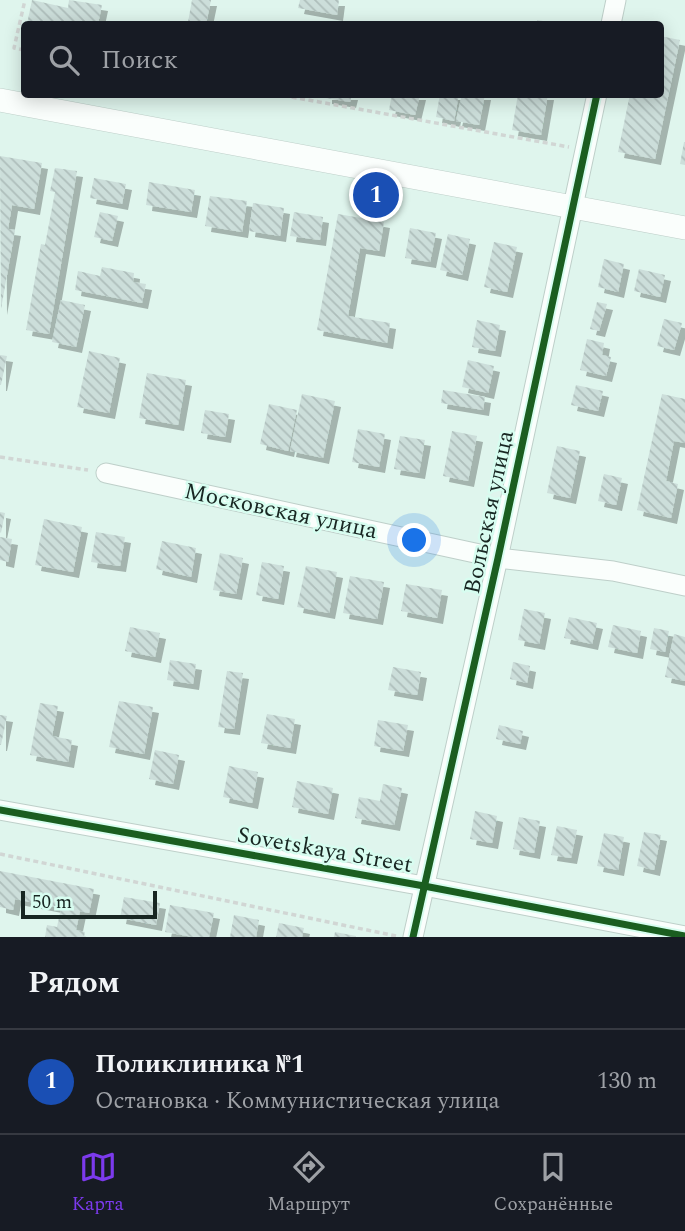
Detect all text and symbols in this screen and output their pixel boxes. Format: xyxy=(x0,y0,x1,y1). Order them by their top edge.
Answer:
search box xyxy=(21,21,664,98)
text: Поиск xyxy=(101,40,178,80)
icon: search xyxy=(45,41,83,79)
pin: 1 xyxy=(353,169,399,221)
street label: Вольская улица xyxy=(455,427,524,597)
street label: Московская улица xyxy=(181,474,381,549)
your location xyxy=(397,523,431,557)
street label: Sovetskaya Street xyxy=(234,818,415,883)
scale bar xyxy=(21,888,158,920)
text: 50 m xyxy=(32,888,72,917)
text: Рядом xyxy=(28,960,120,1006)
text: Поликлиника №1 xyxy=(95,1044,305,1084)
text: 1 xyxy=(45,1064,57,1099)
text: 130 m xyxy=(597,1064,657,1099)
text: Остановка · Коммунистическая улица xyxy=(95,1084,500,1119)
tab: Карта xyxy=(72,1148,124,1219)
tab: Маршрут xyxy=(267,1148,350,1219)
tab: Сохранённые xyxy=(494,1148,613,1219)

